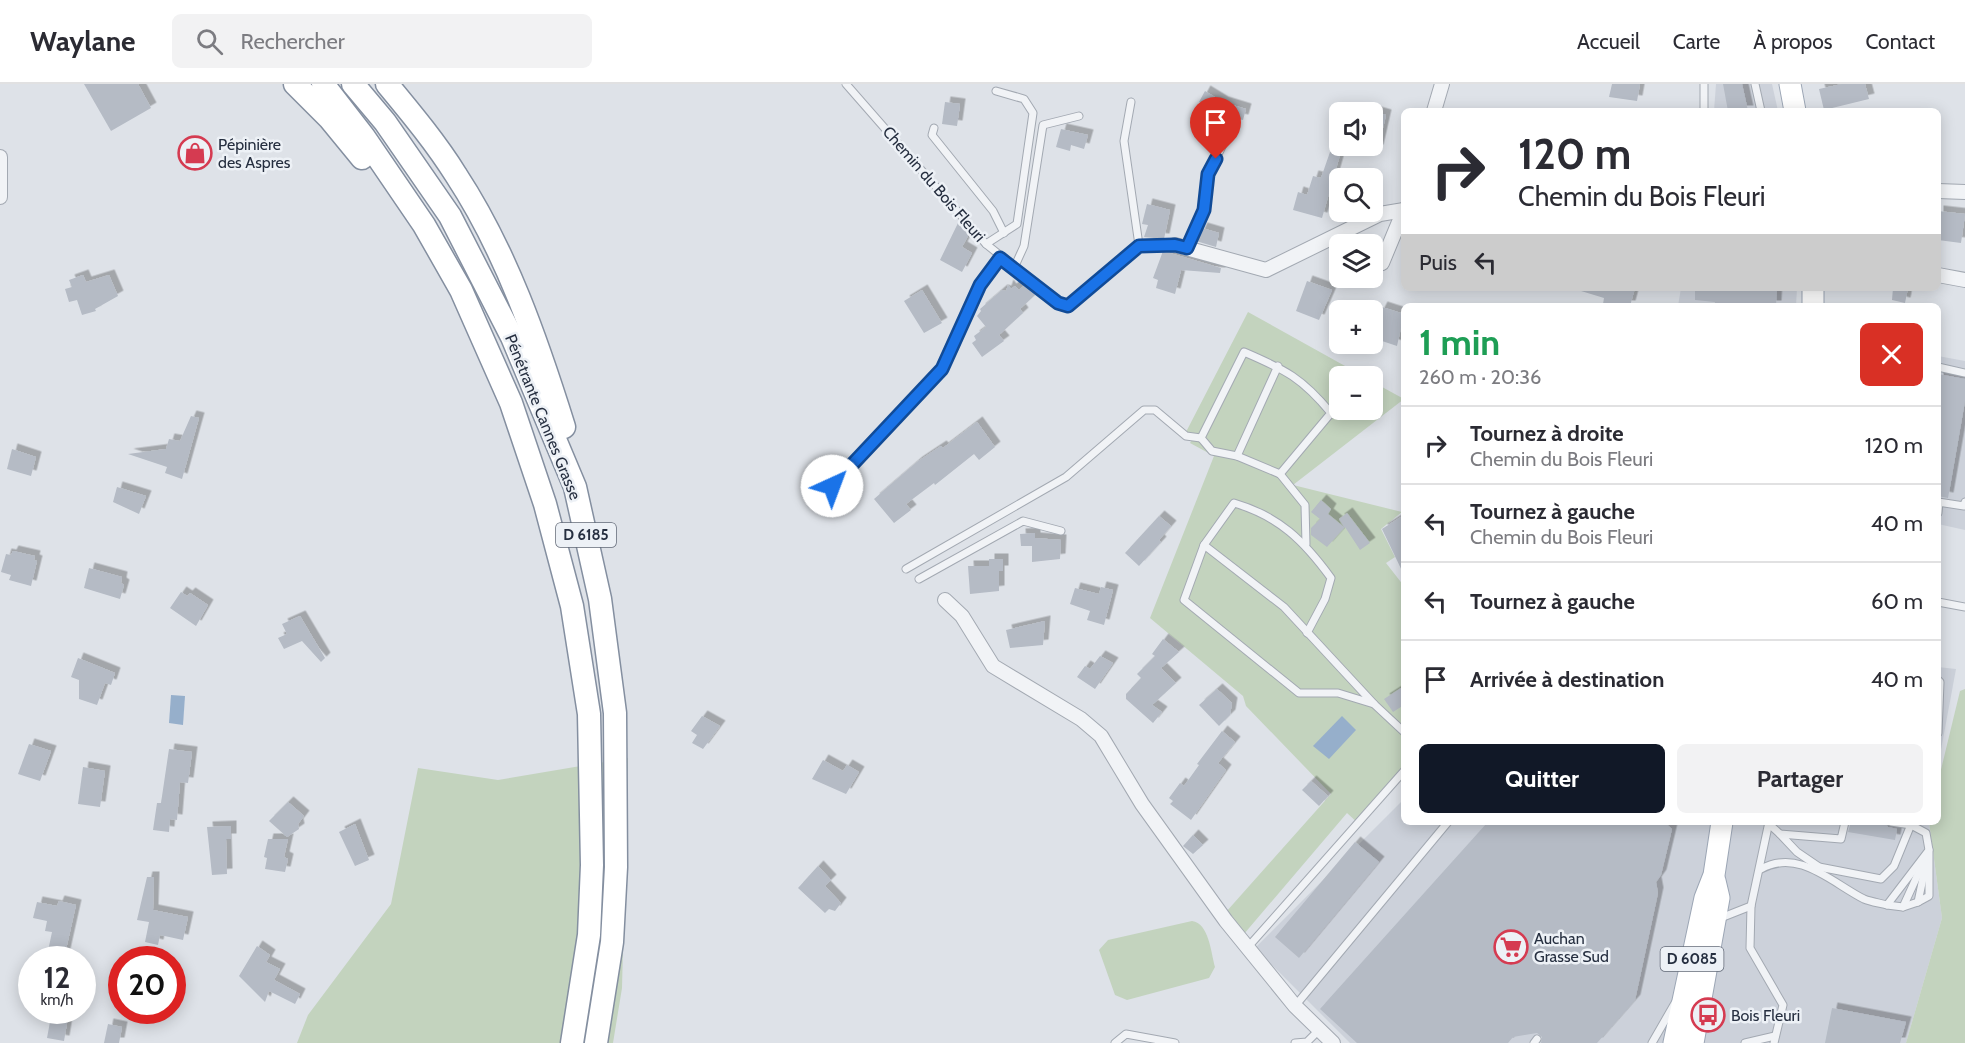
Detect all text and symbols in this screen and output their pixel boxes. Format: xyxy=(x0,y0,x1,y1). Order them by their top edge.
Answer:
search box xyxy=(172,14,592,68)
text: Waylane xyxy=(30,24,136,58)
icon: search xyxy=(193,25,226,58)
text: Rechercher xyxy=(241,28,345,55)
text: Accueil xyxy=(1577,29,1640,54)
text: Carte xyxy=(1673,29,1720,54)
text: À propos xyxy=(1753,29,1832,54)
text: Contact xyxy=(1865,29,1935,54)
pin xyxy=(1190,97,1241,159)
map controls xyxy=(1329,102,1383,420)
button: sound xyxy=(1329,102,1383,156)
icon: arrive xyxy=(1199,106,1232,139)
street label: Chemin du Bois Fleuri xyxy=(879,122,989,246)
text: 120 m xyxy=(1518,128,1631,180)
icon: right xyxy=(1419,132,1497,210)
shop icon: Pépinière des Aspres xyxy=(177,135,213,171)
place label: Pépinière des Aspres xyxy=(218,135,291,172)
button: search xyxy=(1329,168,1383,222)
text: Chemin du Bois Fleuri xyxy=(1518,180,1765,213)
button: layers xyxy=(1329,234,1383,288)
icon: left xyxy=(1469,246,1502,279)
text: Puis xyxy=(1419,249,1457,276)
button: + xyxy=(1329,300,1383,354)
text: 1 min xyxy=(1419,320,1500,364)
button: close xyxy=(1860,323,1923,386)
street label: Pénétrante Cannes Grasse xyxy=(501,331,585,503)
text: 260 m · 20:36 xyxy=(1419,365,1541,389)
button: − xyxy=(1329,366,1383,420)
text: Tournez à droite xyxy=(1470,420,1624,447)
icon: right xyxy=(1419,429,1452,462)
text: 120 m xyxy=(1865,432,1923,459)
text: Chemin du Bois Fleuri xyxy=(1470,447,1653,471)
position arrow xyxy=(800,454,864,518)
text: Tournez à gauche xyxy=(1470,498,1635,525)
icon: left xyxy=(1419,507,1452,540)
text: 40 m xyxy=(1871,510,1923,537)
road number: D 6185 xyxy=(556,523,616,547)
text: Chemin du Bois Fleuri xyxy=(1470,525,1653,549)
icon: left xyxy=(1419,585,1452,618)
text: Tournez à gauche xyxy=(1470,588,1635,615)
text: 60 m xyxy=(1871,588,1923,615)
icon: arrive xyxy=(1419,663,1452,696)
text: Arrivée à destination xyxy=(1470,666,1664,693)
text: 40 m xyxy=(1871,666,1923,693)
button: Quitter xyxy=(1419,744,1665,813)
button: Partager xyxy=(1677,744,1923,813)
supermarket icon: Auchan Grasse Sud xyxy=(1493,929,1529,965)
place label: Auchan Grasse Sud xyxy=(1534,929,1609,966)
speed limit sign: 20 xyxy=(108,946,186,1024)
road number: D 6085 xyxy=(1660,947,1724,971)
text: 12 xyxy=(44,959,70,996)
text: km/h xyxy=(41,991,73,1009)
bus stop icon: Bois Fleuri xyxy=(1690,997,1726,1033)
place label: Bois Fleuri xyxy=(1731,1006,1800,1025)

